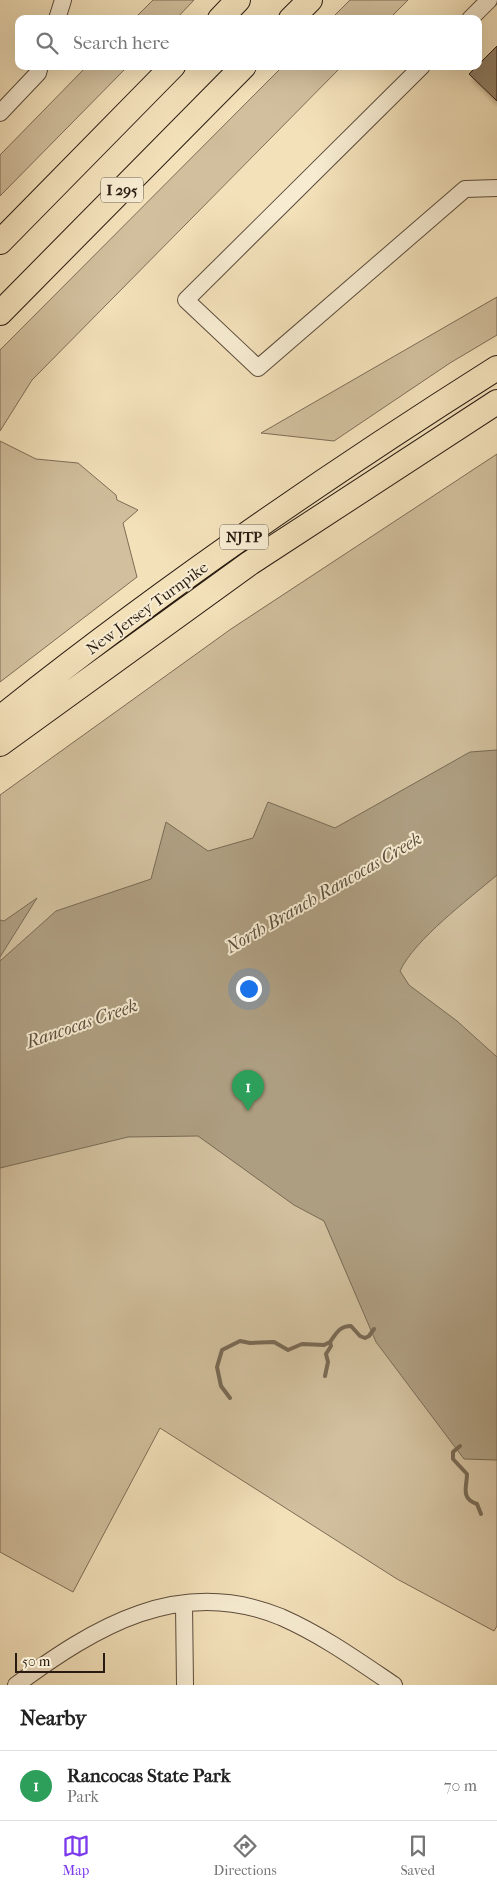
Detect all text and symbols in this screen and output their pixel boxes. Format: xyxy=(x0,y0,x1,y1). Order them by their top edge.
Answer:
search box xyxy=(15,15,482,70)
icon: search xyxy=(33,29,61,57)
text: Search here xyxy=(73,32,169,54)
road number: I 295 xyxy=(101,178,143,202)
road number: NJTP xyxy=(220,524,268,550)
street label: New Jersey Turnpike xyxy=(82,557,212,659)
water label: North Branch Rancocas Creek xyxy=(221,828,426,958)
your location xyxy=(236,976,262,1002)
water label: Rancocas Creek xyxy=(22,995,141,1053)
pin: 1 xyxy=(232,1070,264,1111)
scale bar xyxy=(15,1650,105,1673)
text: 50 m xyxy=(22,1653,50,1670)
text: Nearby xyxy=(20,1706,86,1730)
text: Rancocas State Park xyxy=(67,1765,230,1787)
text: 1 xyxy=(33,1776,39,1795)
text: 70 m xyxy=(444,1776,477,1795)
text: Park xyxy=(67,1787,99,1806)
tab: Map xyxy=(62,1832,90,1879)
tab: Directions xyxy=(214,1832,277,1879)
tab: Saved xyxy=(400,1832,435,1879)

